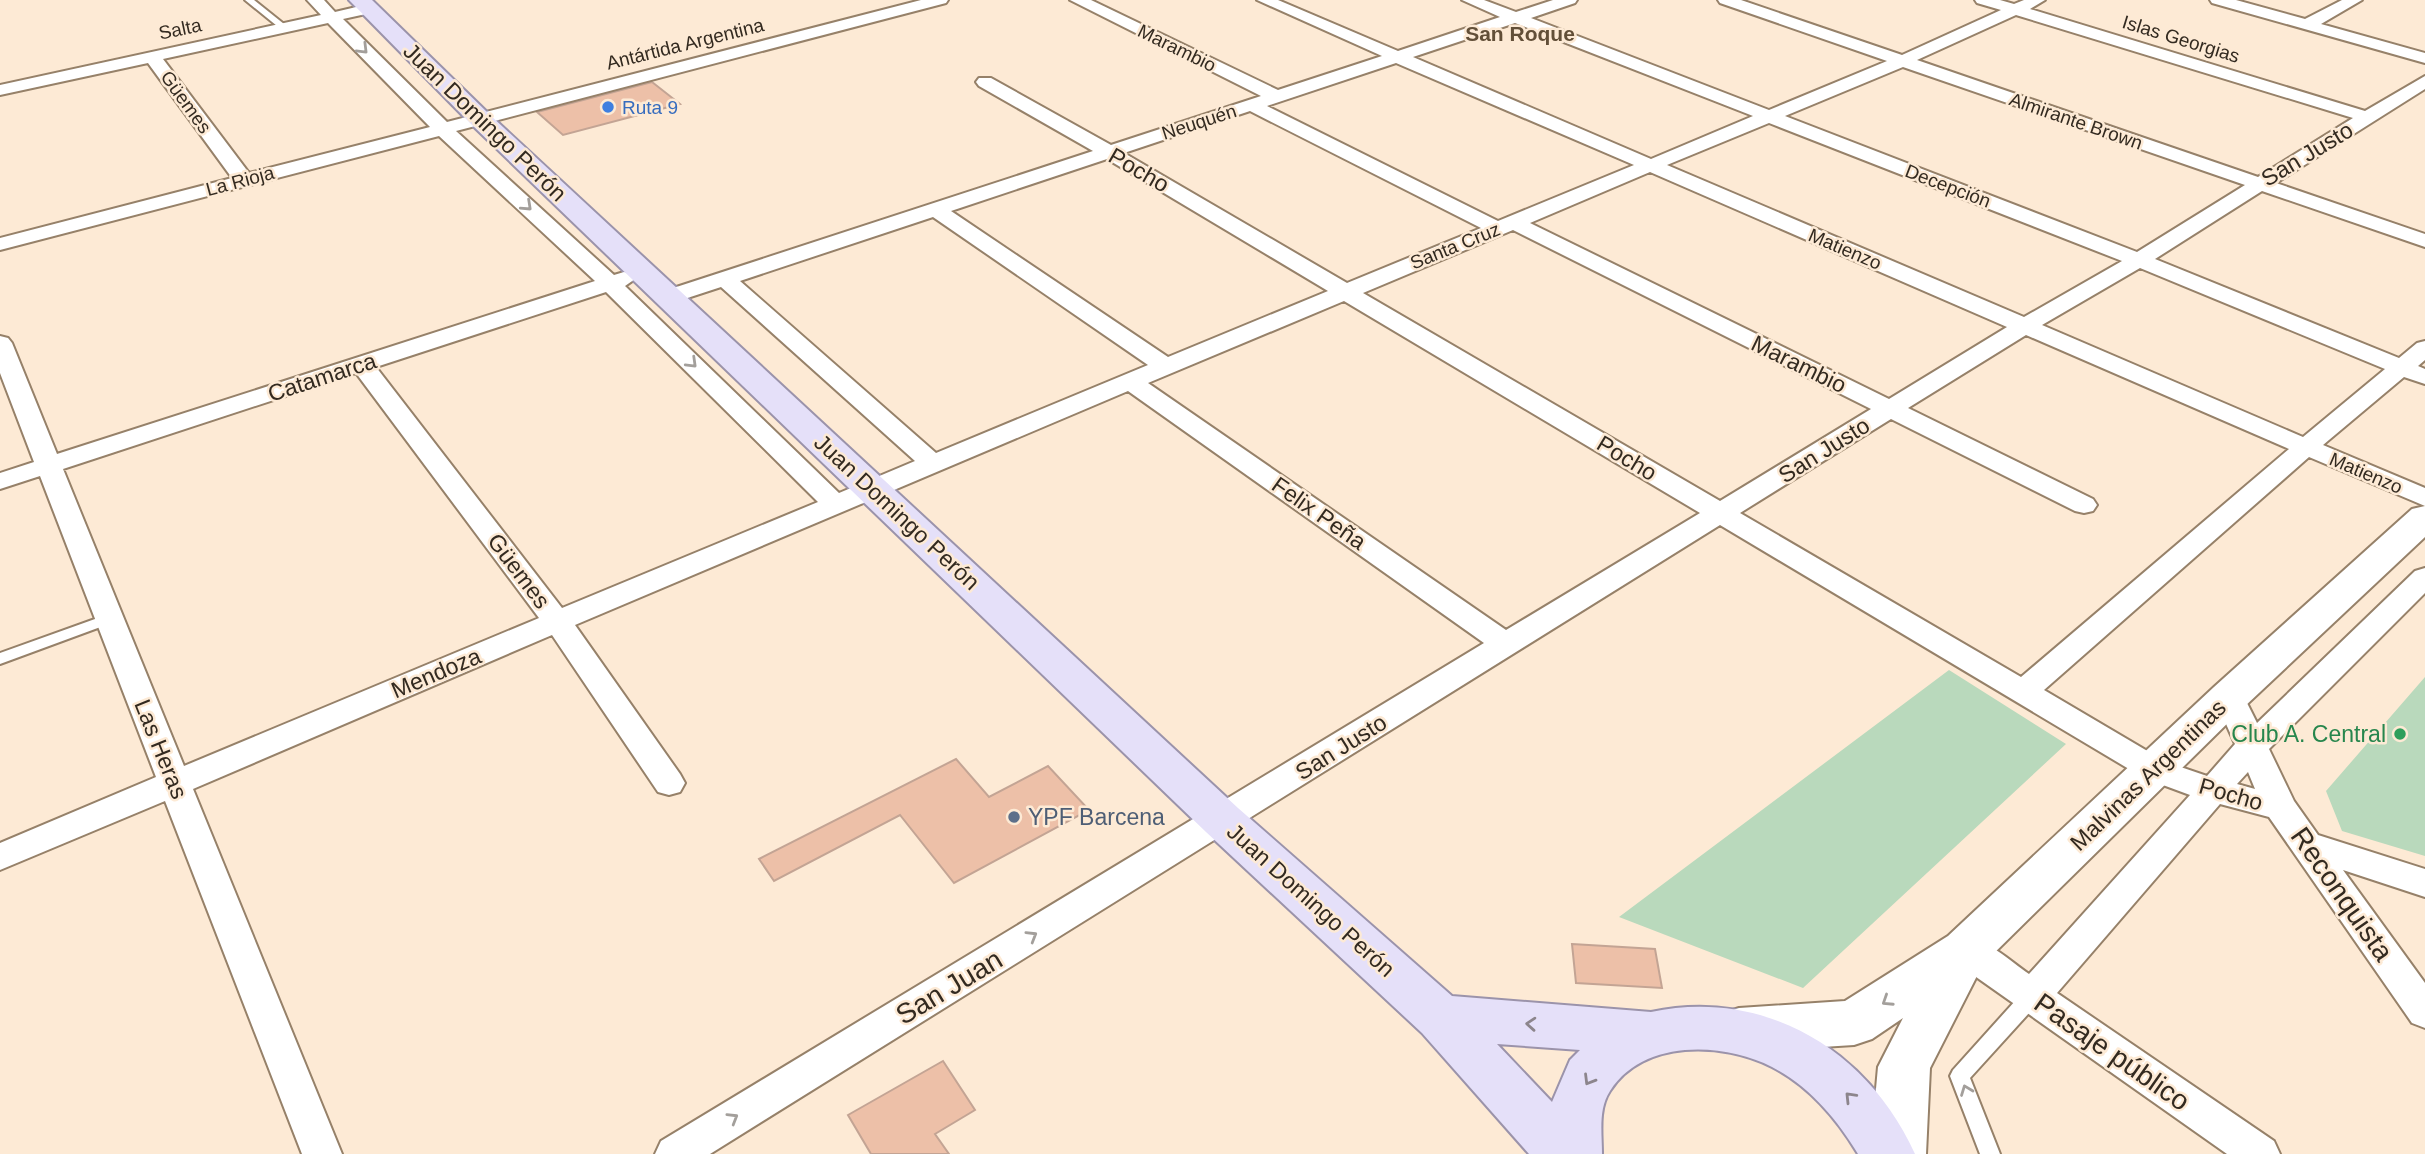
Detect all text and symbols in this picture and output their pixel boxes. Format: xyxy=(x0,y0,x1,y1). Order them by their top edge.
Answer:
street label: Islas Georgias xyxy=(2120,11,2242,67)
street label: Salta xyxy=(157,14,204,44)
street label: Antártida Argentina xyxy=(604,14,766,74)
street label: Marambio xyxy=(1134,20,1220,76)
district label: San Roque xyxy=(1465,22,1575,45)
street label: Juan Domingo Perón xyxy=(398,38,572,206)
one-way arrow xyxy=(354,40,367,53)
street label: Güemes xyxy=(156,67,216,137)
street label: Almirante Brown xyxy=(2007,88,2145,154)
place label: Ruta 9 xyxy=(622,97,678,118)
marker: Ruta 9 xyxy=(600,99,616,115)
street label: Neuquén xyxy=(1159,100,1239,144)
street label: San Justo xyxy=(2256,117,2358,191)
street label: Pocho xyxy=(1104,142,1174,198)
street label: Decepción xyxy=(1902,160,1994,212)
street label: La Rioja xyxy=(204,162,277,200)
one-way arrow xyxy=(519,198,532,210)
street label: Santa Cruz xyxy=(1407,218,1503,274)
street label: Matienzo xyxy=(1805,224,1885,274)
street label: Marambio xyxy=(1747,330,1851,398)
street label: Catamarca xyxy=(264,347,380,407)
one-way arrow xyxy=(683,354,696,367)
street label: San Justo xyxy=(1774,412,1874,488)
street label: Juan Domingo Perón xyxy=(809,429,985,595)
street label: Pocho xyxy=(1592,430,1662,486)
street label: Matienzo xyxy=(2326,448,2406,498)
street label: Felix Peña xyxy=(1267,471,1371,555)
street label: Güemes xyxy=(482,528,556,614)
street label: Mendoza xyxy=(387,642,485,703)
street label: Malvinas Argentinas xyxy=(2065,694,2231,856)
street label: Las Heras xyxy=(129,696,193,802)
street label: San Justo xyxy=(1291,709,1391,785)
place label: Club A. Central xyxy=(2231,721,2386,747)
marker: Club A. Central xyxy=(2392,726,2408,742)
street label: Pocho xyxy=(2196,773,2266,815)
place label: YPF Barcena xyxy=(1028,804,1165,830)
marker: YPF Barcena xyxy=(1006,809,1022,825)
street label: Juan Domingo Perón xyxy=(1222,818,1400,982)
street label: Reconquista xyxy=(2285,821,2400,967)
one-way arrow xyxy=(1025,932,1038,945)
street label: San Juan xyxy=(890,943,1008,1031)
street label: Pasaje público xyxy=(2029,987,2195,1117)
one-way arrow xyxy=(1882,993,1895,1006)
one-way arrow xyxy=(1525,1017,1536,1032)
one-way arrow xyxy=(1584,1073,1597,1086)
one-way arrow xyxy=(1960,1085,1974,1097)
one-way arrow xyxy=(1846,1092,1859,1105)
one-way arrow xyxy=(726,1114,739,1127)

